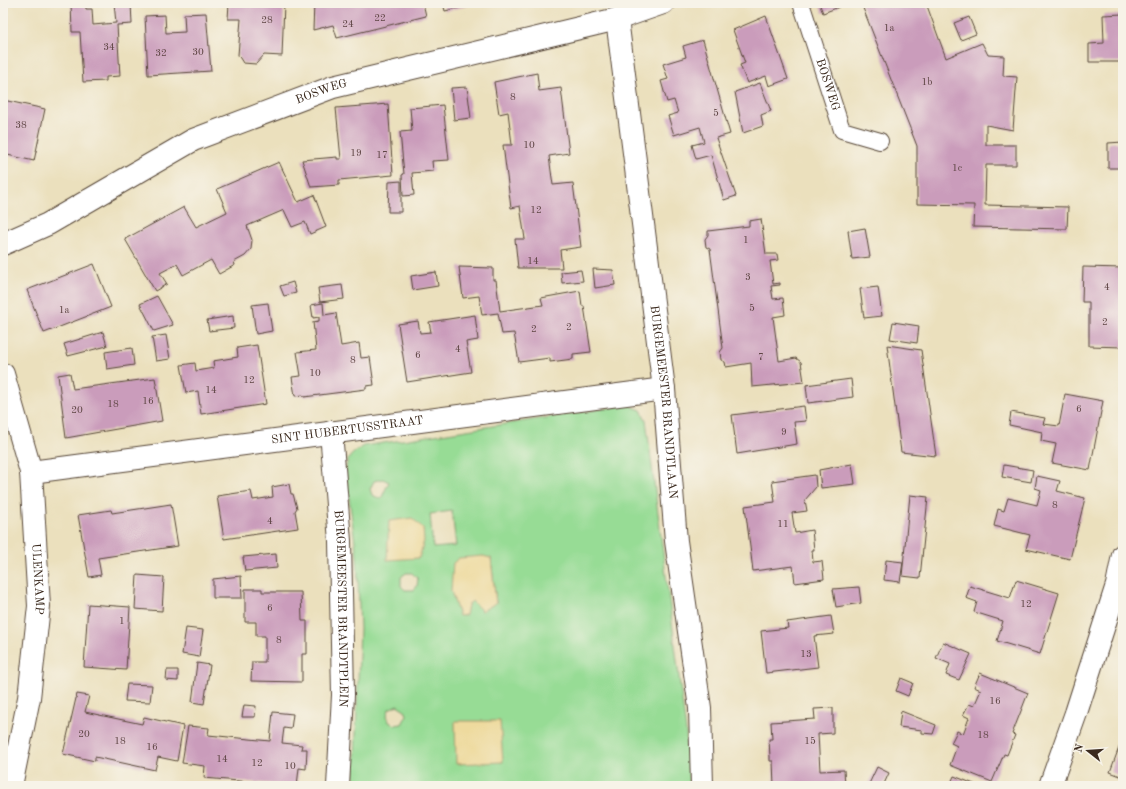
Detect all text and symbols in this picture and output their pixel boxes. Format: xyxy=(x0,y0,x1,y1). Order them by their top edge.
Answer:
house number: 22 xyxy=(374,13,386,23)
house number: 28 xyxy=(261,15,273,25)
house number: 24 xyxy=(342,19,354,29)
house number: 1a xyxy=(884,23,894,33)
house number: 34 xyxy=(103,42,115,52)
house number: 30 xyxy=(192,47,204,57)
house number: 32 xyxy=(155,48,167,58)
street label: BOSWEG xyxy=(813,57,842,113)
house number: 1b xyxy=(922,77,932,87)
street label: BOSWEG xyxy=(294,78,349,107)
house number: 8 xyxy=(510,92,516,102)
house number: 5 xyxy=(713,108,719,118)
house number: 38 xyxy=(15,120,27,130)
house number: 10 xyxy=(523,140,535,150)
house number: 19 xyxy=(350,148,362,158)
house number: 17 xyxy=(376,150,388,160)
house number: 1c xyxy=(952,163,963,173)
house number: 12 xyxy=(530,205,542,215)
house number: 1 xyxy=(743,235,749,245)
house number: 14 xyxy=(527,256,539,266)
house number: 3 xyxy=(745,272,751,282)
house number: 4 xyxy=(1104,282,1110,292)
house number: 5 xyxy=(749,303,755,313)
house number: 1a xyxy=(59,305,69,315)
street label: BURGEMEESTER BRANDTLAAN xyxy=(647,305,679,500)
house number: 2 xyxy=(1102,317,1108,327)
house number: 2 xyxy=(566,322,572,332)
house number: 2 xyxy=(531,324,537,334)
house number: 4 xyxy=(455,344,461,354)
house number: 6 xyxy=(415,350,421,360)
house number: 7 xyxy=(758,352,764,362)
house number: 8 xyxy=(350,355,356,365)
house number: 10 xyxy=(309,368,321,378)
house number: 12 xyxy=(243,375,255,385)
house number: 14 xyxy=(205,385,217,395)
house number: 16 xyxy=(142,396,154,406)
house number: 18 xyxy=(107,399,119,409)
house number: 6 xyxy=(1076,404,1082,414)
house number: 20 xyxy=(71,405,83,415)
street label: SINT HUBERTUSSTRAAT xyxy=(271,415,424,446)
house number: 9 xyxy=(781,427,787,437)
house number: 8 xyxy=(1052,500,1058,510)
street label: BURGEMEESTER BRANDTPLEIN xyxy=(331,509,349,708)
house number: 4 xyxy=(267,516,273,526)
house number: 11 xyxy=(777,519,789,529)
street label: ULENKAMP xyxy=(29,543,45,615)
house number: 12 xyxy=(1020,599,1032,609)
house number: 6 xyxy=(267,603,273,613)
house number: 1 xyxy=(119,616,125,626)
house number: 8 xyxy=(276,635,282,645)
house number: 13 xyxy=(800,649,812,659)
house number: 16 xyxy=(989,696,1001,706)
house number: 20 xyxy=(78,729,90,739)
house number: 18 xyxy=(977,730,989,740)
north arrow xyxy=(1068,731,1108,771)
house number: 18 xyxy=(114,736,126,746)
house number: 15 xyxy=(804,736,816,746)
house number: 16 xyxy=(146,742,158,752)
text: N xyxy=(1073,742,1087,754)
house number: 14 xyxy=(216,754,228,764)
house number: 12 xyxy=(251,758,263,768)
house number: 10 xyxy=(284,761,296,771)

